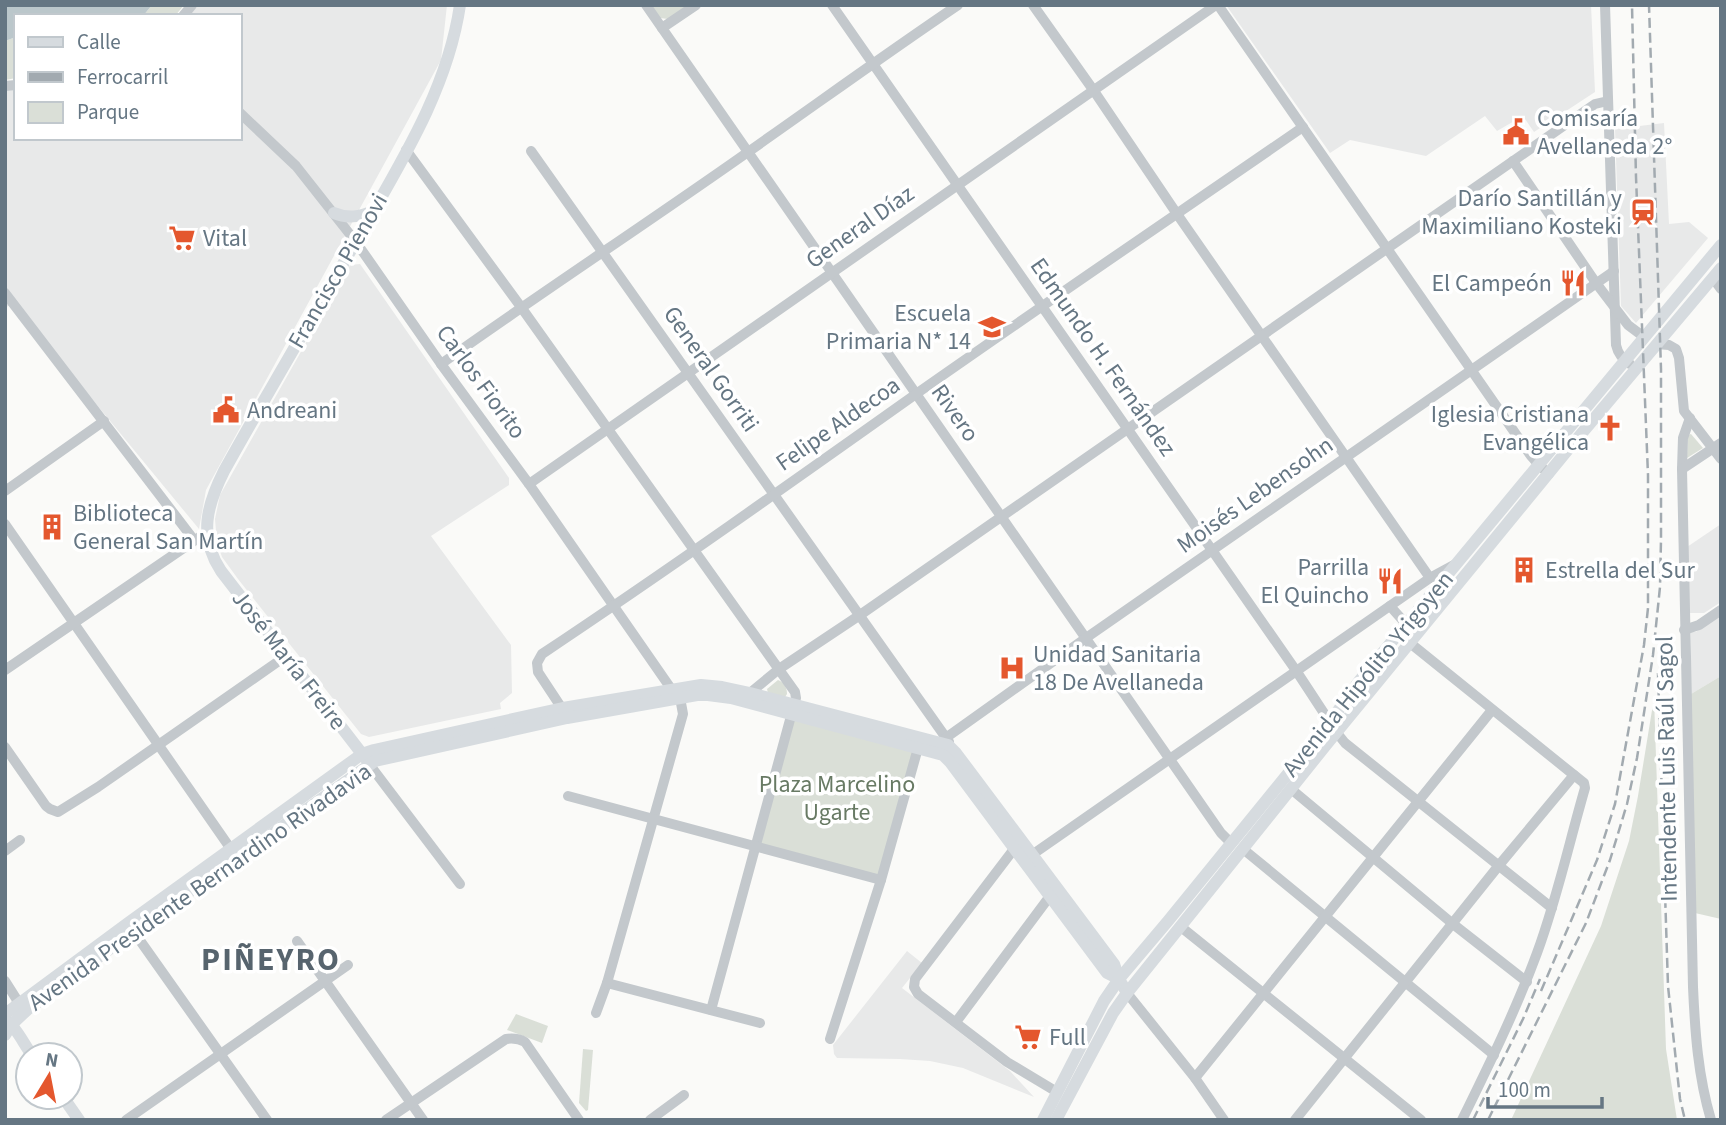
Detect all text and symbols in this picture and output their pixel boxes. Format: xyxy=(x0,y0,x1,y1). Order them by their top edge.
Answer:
legend xyxy=(14,14,242,140)
text: Calle xyxy=(77,27,121,57)
text: Ferrocarril xyxy=(77,62,168,92)
text: Parque xyxy=(77,97,139,127)
place label: Comisaría Avellaneda 2° xyxy=(1537,101,1672,164)
public building icon: Comisaría Avellaneda 2° xyxy=(1501,117,1531,147)
street label: General Díaz xyxy=(799,177,921,277)
place label: Darío Santillán y Maximiliano Kosteki xyxy=(1421,181,1622,244)
street label: Francisco Pienovi xyxy=(279,187,397,355)
station icon: Darío Santillán y Maximiliano Kosteki xyxy=(1628,197,1658,227)
place label: Vital xyxy=(203,221,247,256)
supermarket icon: Vital xyxy=(167,223,197,253)
street label: Edmundo H. Fernández xyxy=(1021,251,1185,463)
place label: El Campeón xyxy=(1431,266,1552,301)
restaurant icon: El Campeón xyxy=(1558,268,1588,298)
place label: Escuela Primaria N* 14 xyxy=(826,296,971,359)
street label: General Gorriti xyxy=(655,299,767,439)
school or university icon: Escuela Primaria N* 14 xyxy=(977,312,1007,342)
street label: Carlos Fiorito xyxy=(428,318,534,446)
street label: Felipe Aldecoa xyxy=(769,368,907,480)
street label: Rivero xyxy=(922,377,988,449)
place label: Andreani xyxy=(247,393,337,428)
public building icon: Andreani xyxy=(211,395,241,425)
place label: Iglesia Cristiana Evangélica xyxy=(1431,397,1589,460)
church icon: Iglesia Cristiana Evangélica xyxy=(1595,413,1625,443)
street label: Moisés Lebensohn xyxy=(1170,428,1340,562)
place label: Biblioteca General San Martín xyxy=(73,496,263,559)
building icon: Biblioteca General San Martín xyxy=(37,512,67,542)
place label: Parrilla El Quincho xyxy=(1260,550,1369,613)
place label: Estrella del Sur xyxy=(1545,553,1695,588)
building icon: Estrella del Sur xyxy=(1509,555,1539,585)
street label: Avenida Hipólito Yrigoyen xyxy=(1274,563,1462,785)
restaurant icon: Parrilla El Quincho xyxy=(1375,566,1405,596)
street label: José María Freire xyxy=(223,583,355,737)
street label: Intendente Luis Raúl Sagol xyxy=(1647,636,1687,902)
place label: Unidad Sanitaria 18 De Avellaneda xyxy=(1033,637,1204,700)
hospital icon: Unidad Sanitaria 18 De Avellaneda xyxy=(997,653,1027,683)
street label: Avenida Presidente Bernardino Rivadavia xyxy=(21,754,379,1020)
park label: Plaza Marcelino Ugarte xyxy=(759,767,915,830)
district label: PIÑEYRO xyxy=(201,937,341,983)
place label: Full xyxy=(1049,1020,1086,1055)
supermarket icon: Full xyxy=(1013,1022,1043,1052)
north arrow xyxy=(14,1041,84,1111)
text: N xyxy=(43,1046,60,1075)
scale bar xyxy=(1488,1066,1602,1110)
text: 100 m xyxy=(1498,1075,1551,1105)

